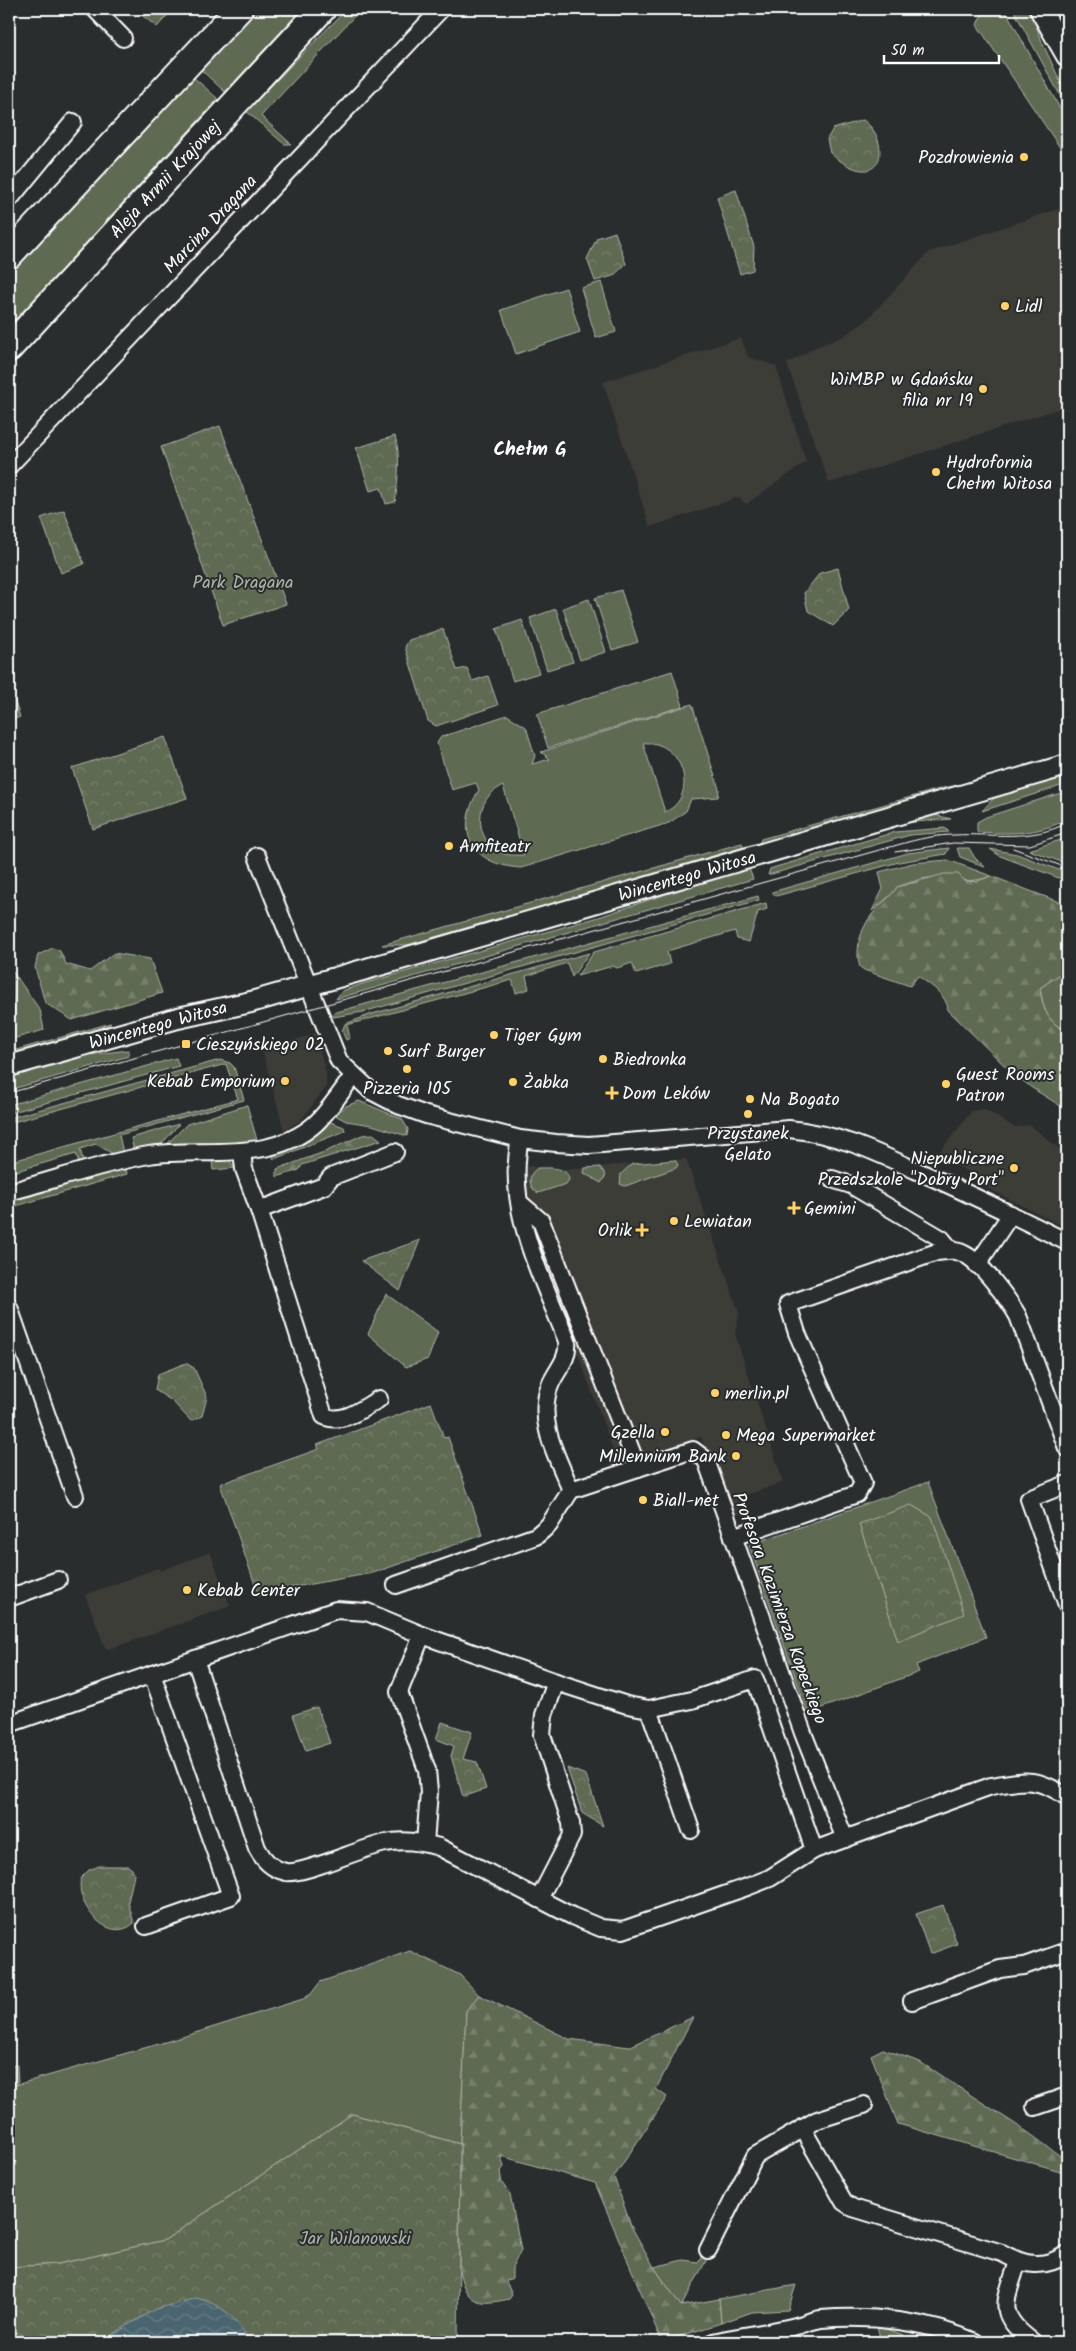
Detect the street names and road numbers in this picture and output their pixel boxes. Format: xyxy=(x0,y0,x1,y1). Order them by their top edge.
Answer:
street label: Aleja Armii Krajowej xyxy=(103,113,230,246)
street label: Marcina Dragana xyxy=(157,169,265,281)
street label: Wincentego Witosa xyxy=(615,844,760,911)
street label: Wincentego Witosa xyxy=(86,994,231,1059)
street label: Profesora Kazimierza Kopeckiego xyxy=(723,1489,834,1728)

